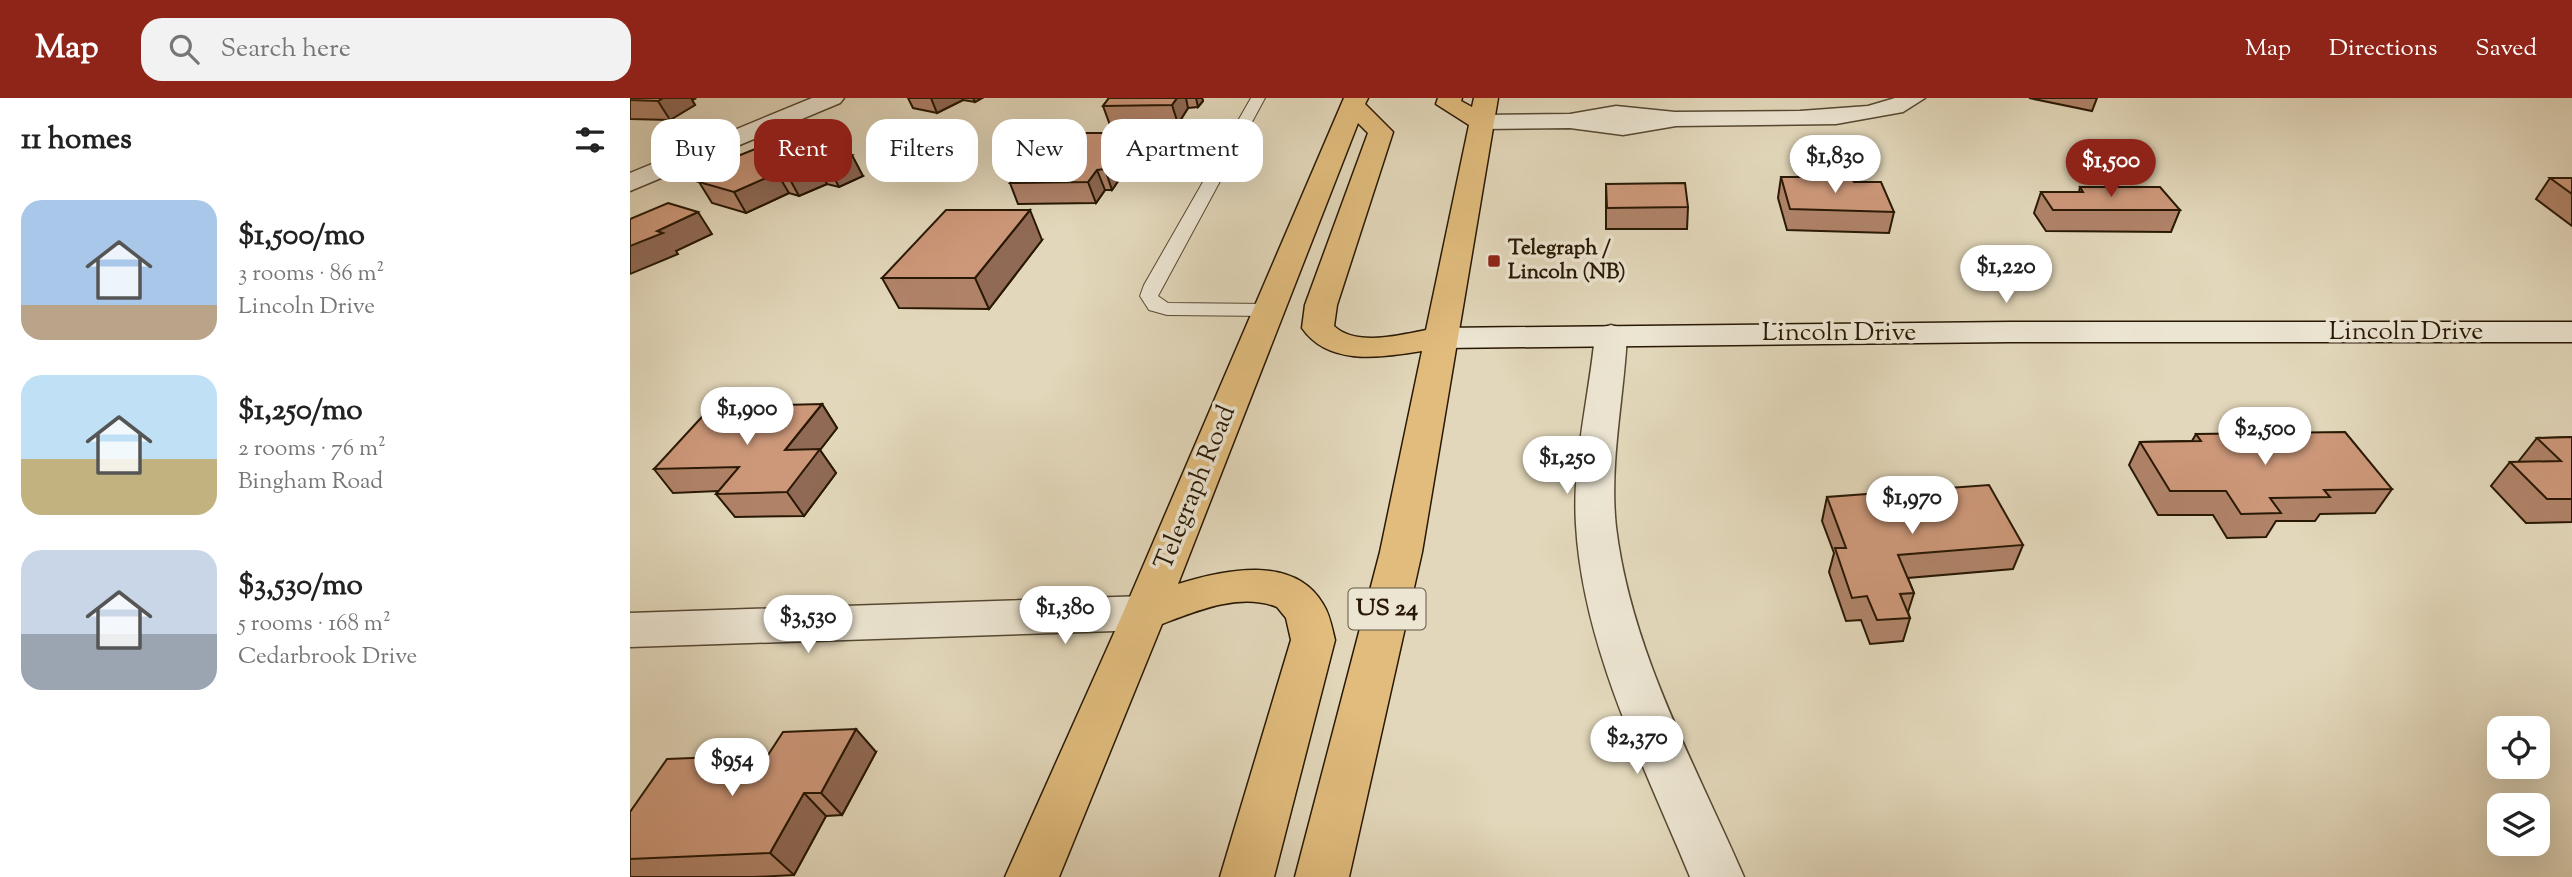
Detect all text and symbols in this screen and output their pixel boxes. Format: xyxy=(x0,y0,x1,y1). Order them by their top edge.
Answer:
search box xyxy=(141,18,631,81)
text: Map xyxy=(35,25,99,73)
icon: search xyxy=(165,30,203,68)
text: Search here xyxy=(221,31,351,68)
text: Map xyxy=(2245,32,2291,66)
text: Directions xyxy=(2329,32,2437,66)
text: Saved xyxy=(2475,32,2537,66)
text: 11 homes xyxy=(21,119,132,162)
chip: Buy xyxy=(651,119,740,182)
chip: Rent xyxy=(754,119,852,182)
chip: Filters xyxy=(866,119,978,182)
chip: New xyxy=(992,119,1087,182)
chip: Apartment xyxy=(1101,119,1263,182)
icon: filters xyxy=(571,121,609,159)
pin: $1,830 xyxy=(1778,136,1892,195)
pin: $1,500 xyxy=(2054,140,2168,199)
text: $1,830 xyxy=(1806,141,1864,174)
text: $1,500 xyxy=(2082,145,2140,178)
text: $1,500/mo xyxy=(238,215,365,258)
icon: home xyxy=(77,228,161,312)
place label: Telegraph / Lincoln (NB) xyxy=(1508,234,1626,288)
pin: $1,220 xyxy=(1949,246,2063,305)
text: $1,220 xyxy=(1976,251,2036,284)
marker: Telegraph / Lincoln (NB) xyxy=(1486,253,1502,269)
text: 3 rooms · 86 m² xyxy=(238,258,384,291)
text: Lincoln Drive xyxy=(238,291,375,324)
street label: Lincoln Drive xyxy=(2329,314,2483,351)
street label: Lincoln Drive xyxy=(1762,315,1916,352)
pin: $1,900 xyxy=(690,388,804,447)
text: $1,250/mo xyxy=(238,390,363,433)
text: $1,900 xyxy=(717,393,777,426)
street label: Telegraph Road xyxy=(1146,400,1246,576)
icon: home xyxy=(77,403,161,487)
pin: $2,500 xyxy=(2208,408,2322,467)
text: $2,500 xyxy=(2234,413,2296,446)
text: 2 rooms · 76 m² xyxy=(238,433,386,466)
pin: $1,250 xyxy=(1510,436,1624,496)
text: $1,250 xyxy=(1539,442,1595,475)
text: Bingham Road xyxy=(238,466,383,499)
pin: $1,970 xyxy=(1855,476,1969,536)
text: $1,970 xyxy=(1882,482,1942,515)
text: $3,530/mo xyxy=(238,565,363,608)
icon: home xyxy=(77,578,161,662)
pin: $1,380 xyxy=(1008,587,1122,646)
road number: US 24 xyxy=(1348,588,1426,630)
text: $1,380 xyxy=(1036,592,1094,625)
pin: $3,530 xyxy=(751,596,865,655)
text: $3,530 xyxy=(780,601,836,634)
text: 5 rooms · 168 m² xyxy=(238,608,391,641)
text: Cedarbrook Drive xyxy=(238,641,417,674)
pin: $2,370 xyxy=(1580,716,1694,776)
map controls xyxy=(2487,716,2550,856)
button: locate xyxy=(2487,716,2550,779)
text: $2,370 xyxy=(1606,722,1668,755)
pin: $954 xyxy=(691,738,773,798)
text: $954 xyxy=(710,744,754,777)
button: layers xyxy=(2487,793,2550,856)

